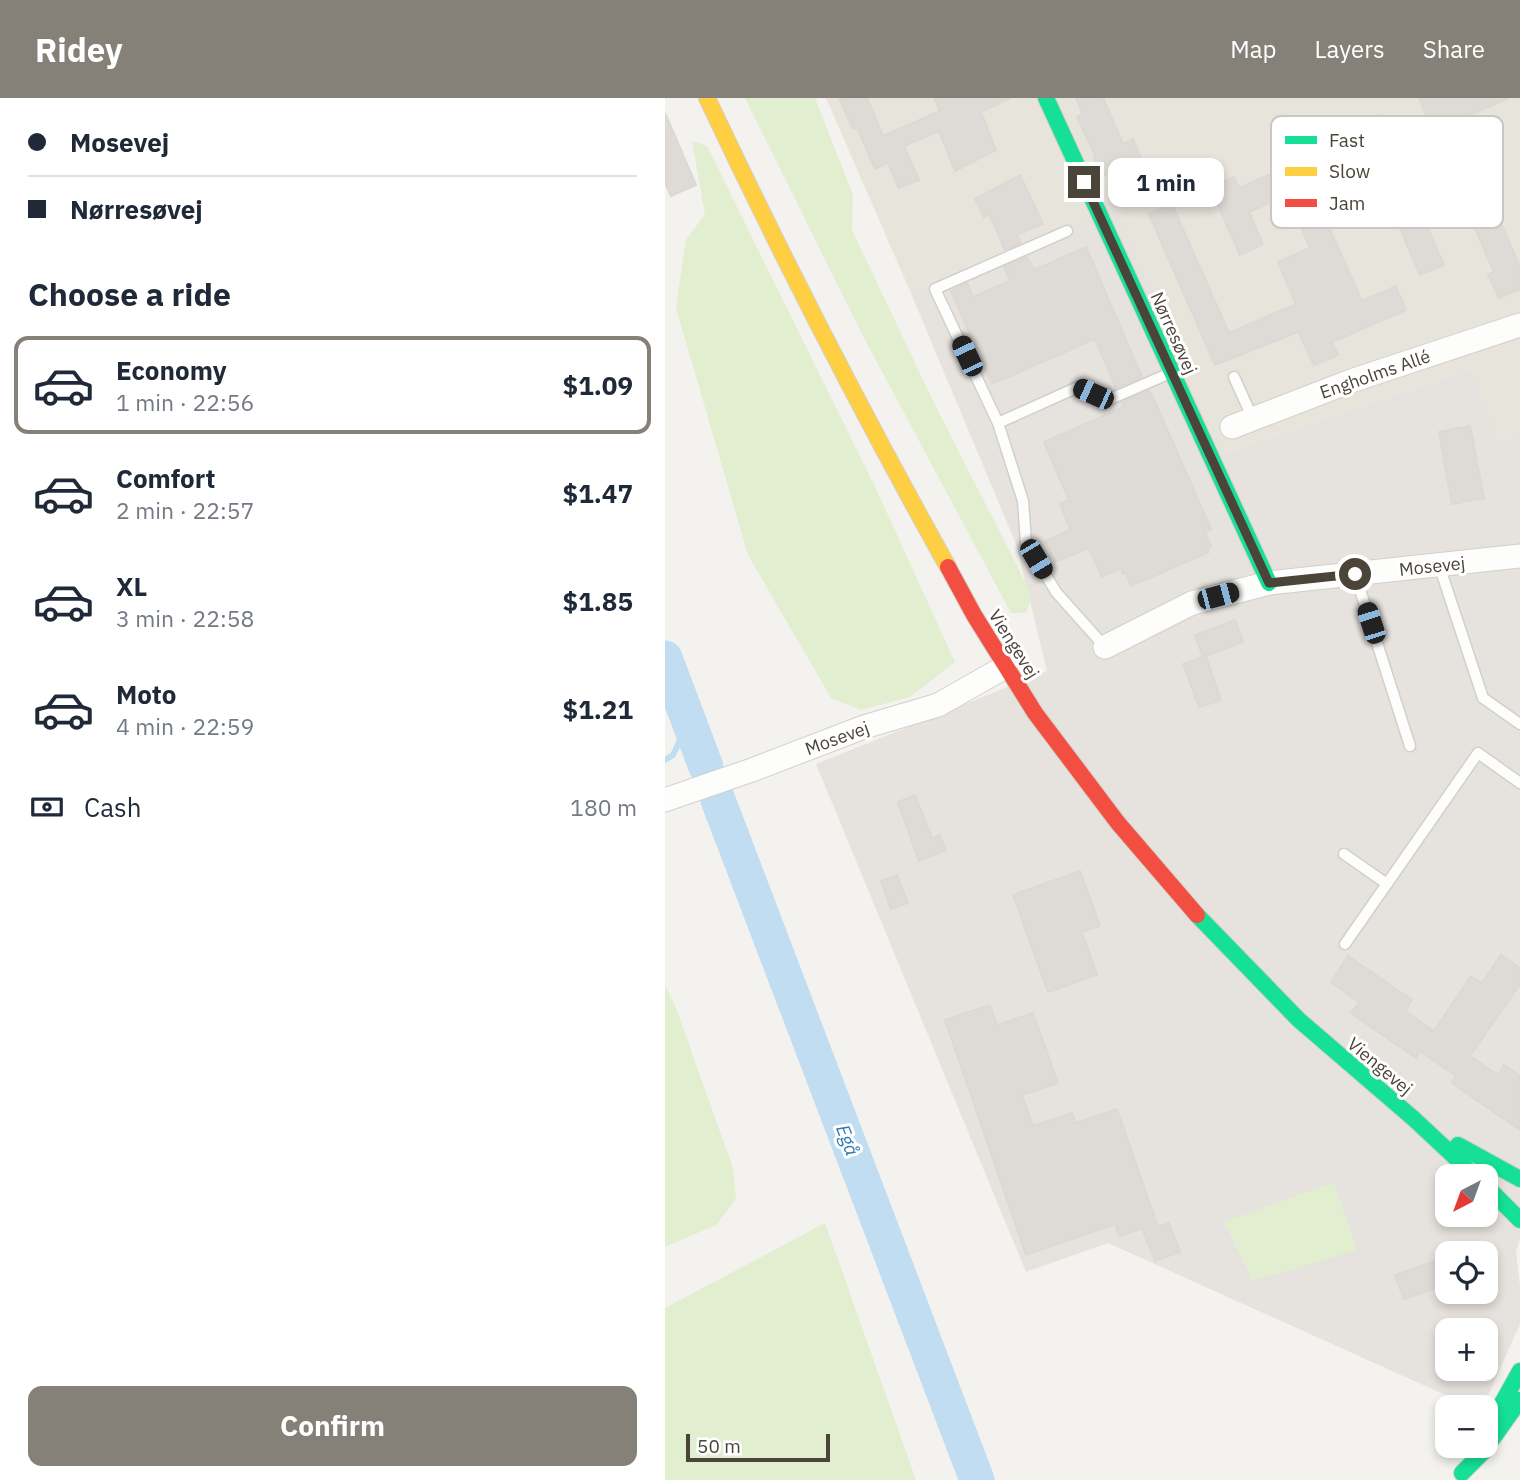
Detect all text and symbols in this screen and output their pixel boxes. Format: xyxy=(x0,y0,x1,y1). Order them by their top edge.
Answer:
text: Ridey xyxy=(35,28,123,71)
text: Map xyxy=(1230,33,1277,65)
text: Layers xyxy=(1315,33,1385,65)
text: Share xyxy=(1423,33,1485,65)
legend xyxy=(1271,116,1503,228)
text: Mosevej xyxy=(70,125,169,159)
text: Fast xyxy=(1329,128,1365,152)
callout: 1 min xyxy=(1109,158,1224,206)
text: Slow xyxy=(1329,159,1370,183)
route end xyxy=(1068,166,1100,198)
text: 1 min xyxy=(1136,167,1196,197)
text: Jam xyxy=(1329,191,1365,215)
text: Nørresøvej xyxy=(70,192,203,226)
text: Choose a ride xyxy=(28,273,231,315)
street label: Nørresøvej xyxy=(1146,288,1202,378)
car xyxy=(949,333,986,379)
street label: Engholms Allé xyxy=(1317,344,1433,404)
text: Economy xyxy=(116,353,227,387)
icon: car xyxy=(32,354,95,417)
text: $1.09 xyxy=(563,368,633,402)
car xyxy=(1070,376,1117,412)
text: 1 min · 22:56 xyxy=(116,387,254,417)
text: Comfort xyxy=(116,461,215,495)
icon: car xyxy=(32,462,95,525)
text: $1.47 xyxy=(563,476,633,510)
text: 2 min · 22:57 xyxy=(116,495,254,525)
car xyxy=(1017,536,1056,582)
street label: Mosevej xyxy=(1398,551,1466,581)
route start xyxy=(1339,558,1371,590)
text: XL xyxy=(116,569,147,603)
icon: car xyxy=(32,570,95,633)
car xyxy=(1195,580,1242,612)
text: $1.85 xyxy=(563,584,633,618)
car xyxy=(1355,600,1388,646)
text: 3 min · 22:58 xyxy=(116,603,254,633)
street label: Viengevej xyxy=(984,605,1044,683)
text: Moto xyxy=(116,677,176,711)
icon: car xyxy=(32,678,95,741)
text: $1.21 xyxy=(563,692,633,726)
text: 4 min · 22:59 xyxy=(116,711,254,741)
street label: Mosevej xyxy=(802,716,872,760)
icon: cash xyxy=(28,788,66,826)
text: Cash xyxy=(84,790,141,824)
text: 180 m xyxy=(570,792,637,822)
street label: Viengevej xyxy=(1343,1032,1417,1100)
water label: Egå xyxy=(831,1121,865,1159)
north arrow xyxy=(1435,1164,1498,1227)
map controls xyxy=(1435,1164,1498,1458)
button: locate xyxy=(1435,1241,1498,1304)
button: + xyxy=(1435,1318,1498,1381)
button: Confirm xyxy=(28,1386,637,1466)
button: − xyxy=(1435,1395,1498,1458)
scale bar xyxy=(686,1431,829,1463)
text: 50 m xyxy=(697,1434,741,1458)

